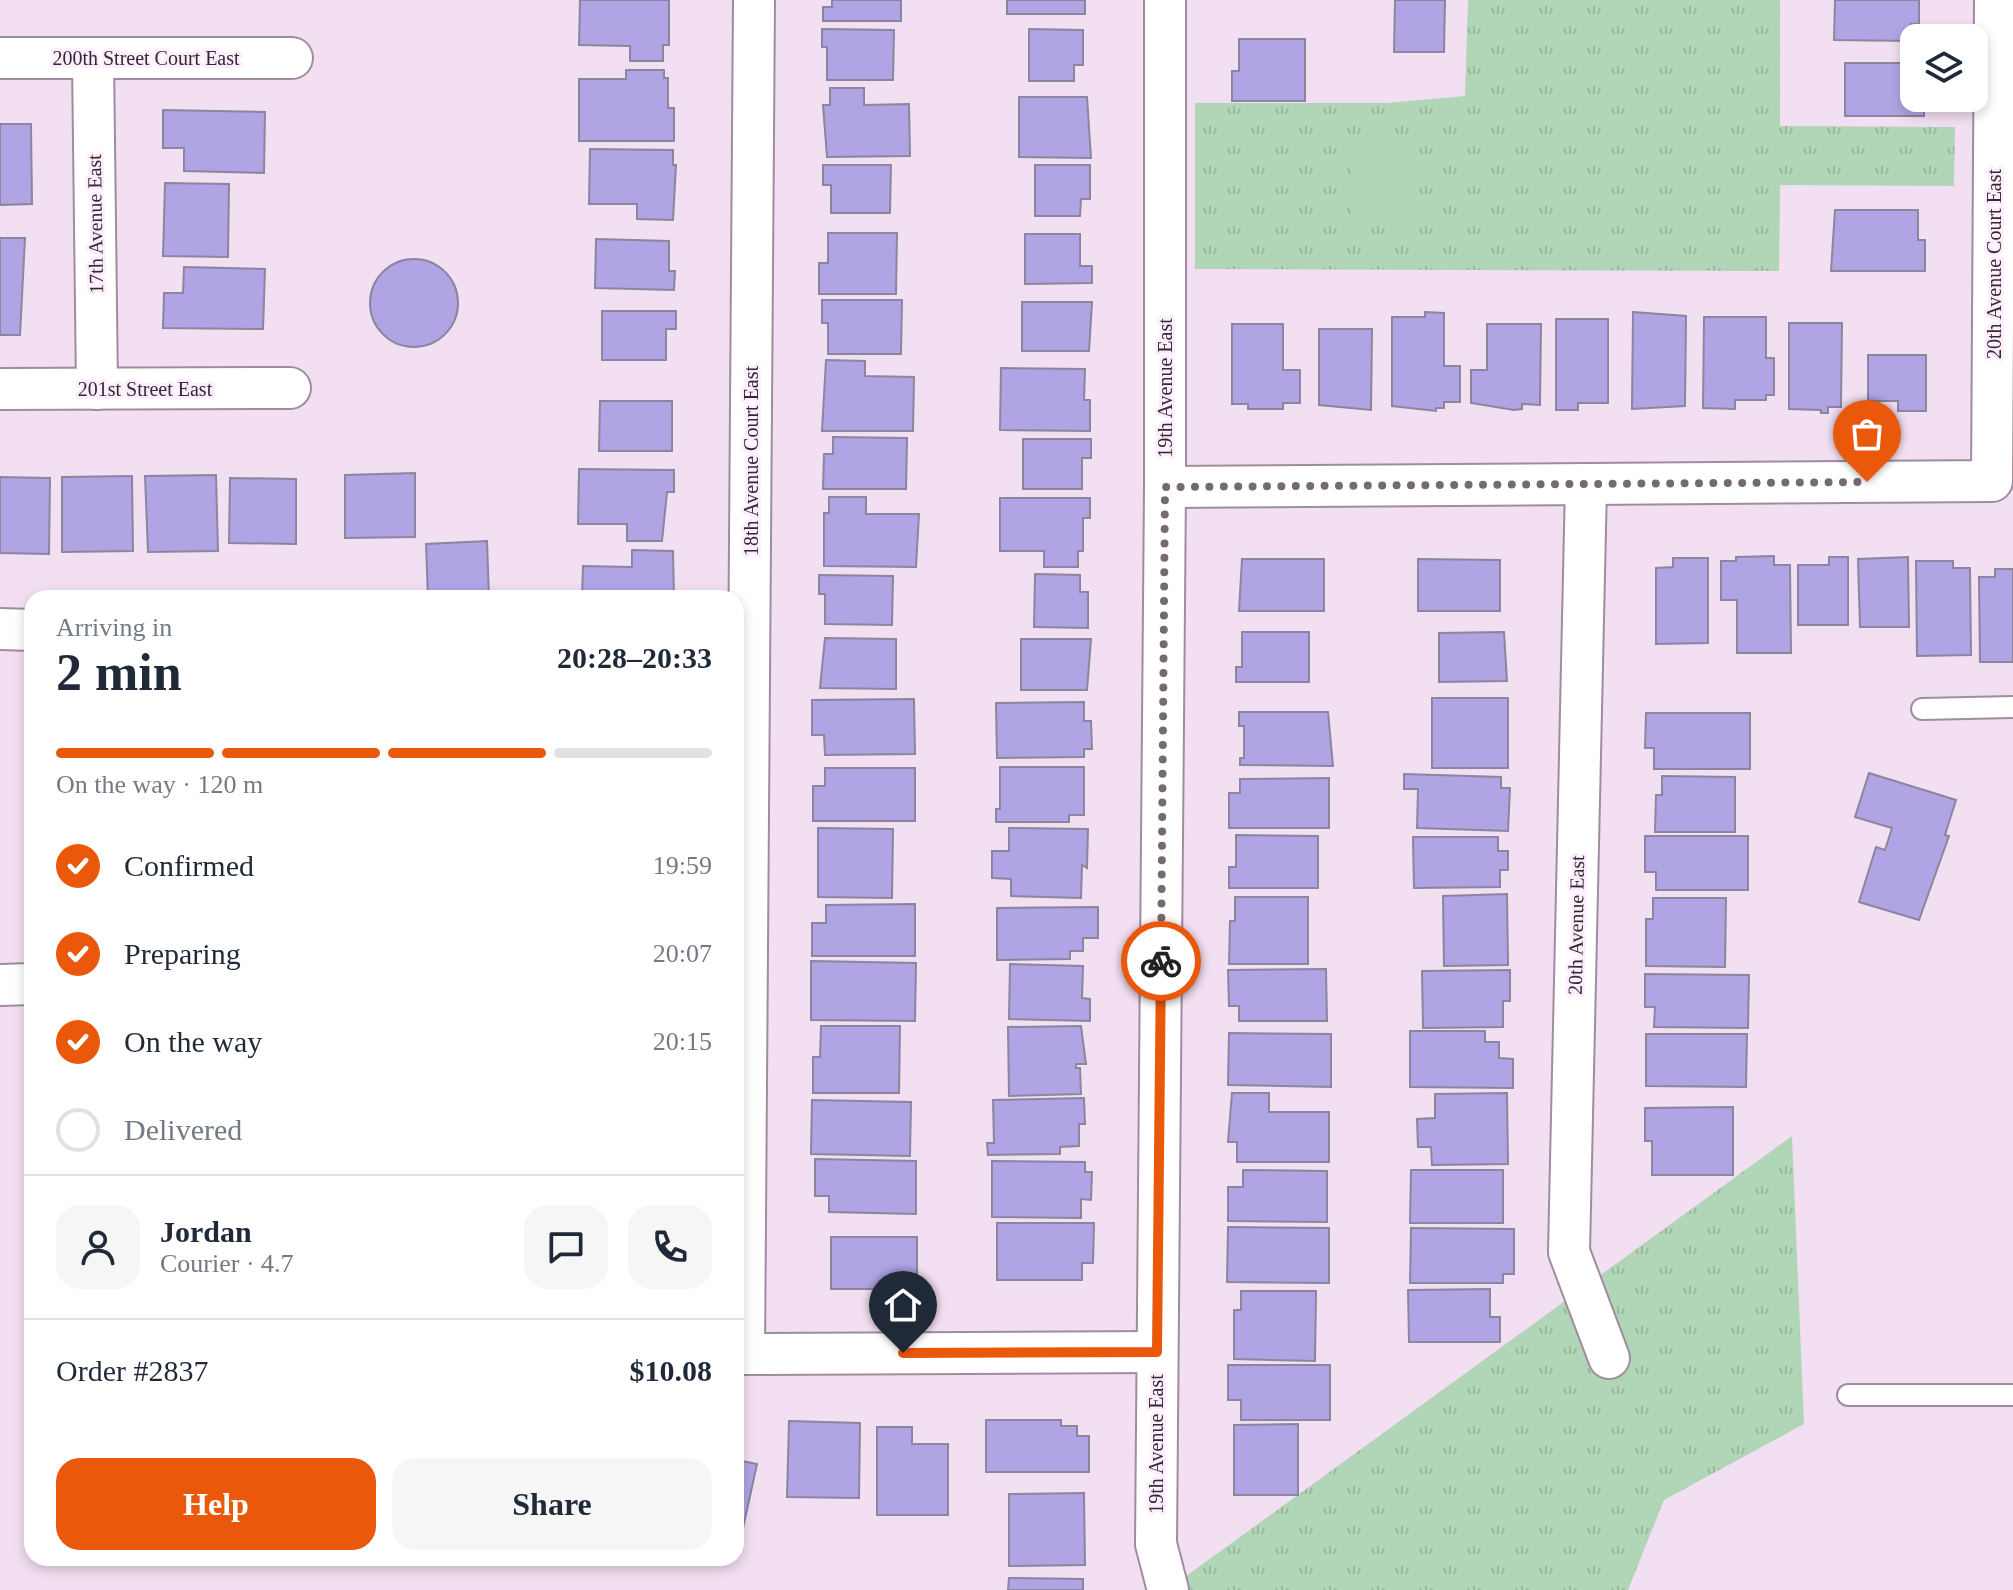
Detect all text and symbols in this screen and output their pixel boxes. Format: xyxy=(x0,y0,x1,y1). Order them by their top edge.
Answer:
map controls xyxy=(1900,24,1988,112)
button: layers xyxy=(1900,24,1988,112)
street label: 200th Street Court East xyxy=(52,47,240,69)
street label: 17th Avenue East xyxy=(83,154,107,294)
street label: 20th Avenue Court East xyxy=(1983,168,2005,359)
street label: 19th Avenue East xyxy=(1154,318,1176,458)
street label: 18th Avenue Court East xyxy=(740,365,762,556)
street label: 201st Street East xyxy=(78,378,213,400)
pin xyxy=(1833,400,1901,482)
icon: bag xyxy=(1845,412,1889,456)
text: Arriving in xyxy=(56,613,172,642)
text: 20:28–20:33 xyxy=(557,641,712,674)
text: 2 min xyxy=(56,644,182,701)
text: On the way · 120 m xyxy=(56,770,263,799)
icon: check xyxy=(56,844,100,888)
text: Confirmed xyxy=(124,849,254,882)
text: 19:59 xyxy=(653,851,712,880)
street label: 20th Avenue East xyxy=(1564,855,1588,995)
courier xyxy=(1121,921,1201,1001)
icon: check xyxy=(56,932,100,976)
text: Preparing xyxy=(124,937,241,970)
text: 20:07 xyxy=(653,939,712,968)
icon: bike xyxy=(1139,939,1183,983)
icon: check xyxy=(56,1020,100,1064)
text: On the way xyxy=(124,1025,262,1058)
text: 20:15 xyxy=(653,1027,712,1056)
text: Delivered xyxy=(124,1113,242,1146)
button: person xyxy=(56,1205,140,1289)
button: chat xyxy=(524,1205,608,1289)
button: phone xyxy=(628,1205,712,1289)
text: Jordan xyxy=(160,1215,252,1248)
text: Courier · 4.7 xyxy=(160,1249,294,1278)
pin xyxy=(869,1271,937,1353)
icon: home xyxy=(881,1283,925,1327)
text: Order #2837 xyxy=(56,1354,208,1387)
text: $10.08 xyxy=(630,1354,712,1387)
street label: 19th Avenue East xyxy=(1145,1374,1167,1514)
button: Help xyxy=(56,1458,376,1550)
button: Share xyxy=(392,1458,712,1550)

